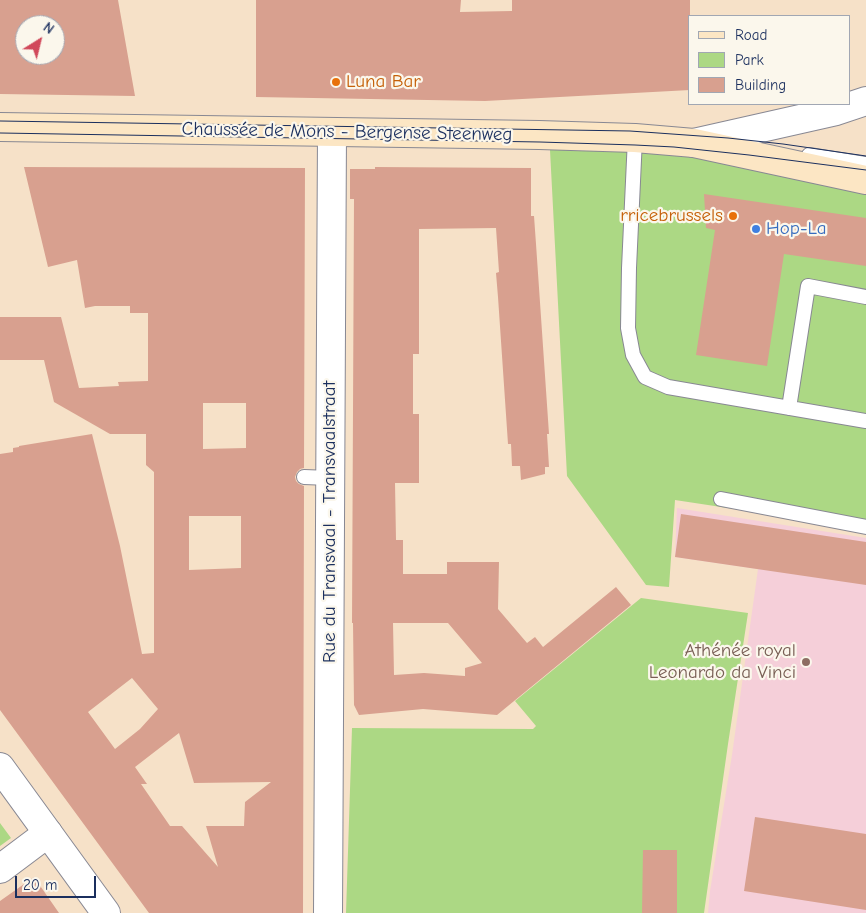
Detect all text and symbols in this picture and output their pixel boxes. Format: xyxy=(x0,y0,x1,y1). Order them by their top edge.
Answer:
north arrow xyxy=(15,15,65,65)
legend xyxy=(688,15,851,105)
text: N xyxy=(40,19,57,38)
text: Road xyxy=(735,26,767,44)
text: Park xyxy=(735,51,764,69)
place label: Luna Bar xyxy=(346,71,421,93)
marker: Luna Bar xyxy=(330,76,342,88)
text: Building xyxy=(735,76,786,94)
street label: Chaussée de Mons - Bergense Steenweg xyxy=(181,118,513,146)
place label: rricebrussels xyxy=(620,205,723,227)
marker: rricebrussels xyxy=(727,210,739,222)
place label: Hop-La xyxy=(766,218,826,240)
marker: Hop-La xyxy=(750,223,762,235)
street label: Rue du Transvaal - Transvaalstraat xyxy=(319,381,341,663)
place label: Athénée royal Leonardo da Vinci xyxy=(649,640,796,684)
marker: Athénée royal Leonardo da Vinci xyxy=(800,656,812,668)
scale bar xyxy=(18,866,99,898)
text: 20 m xyxy=(23,876,57,894)

